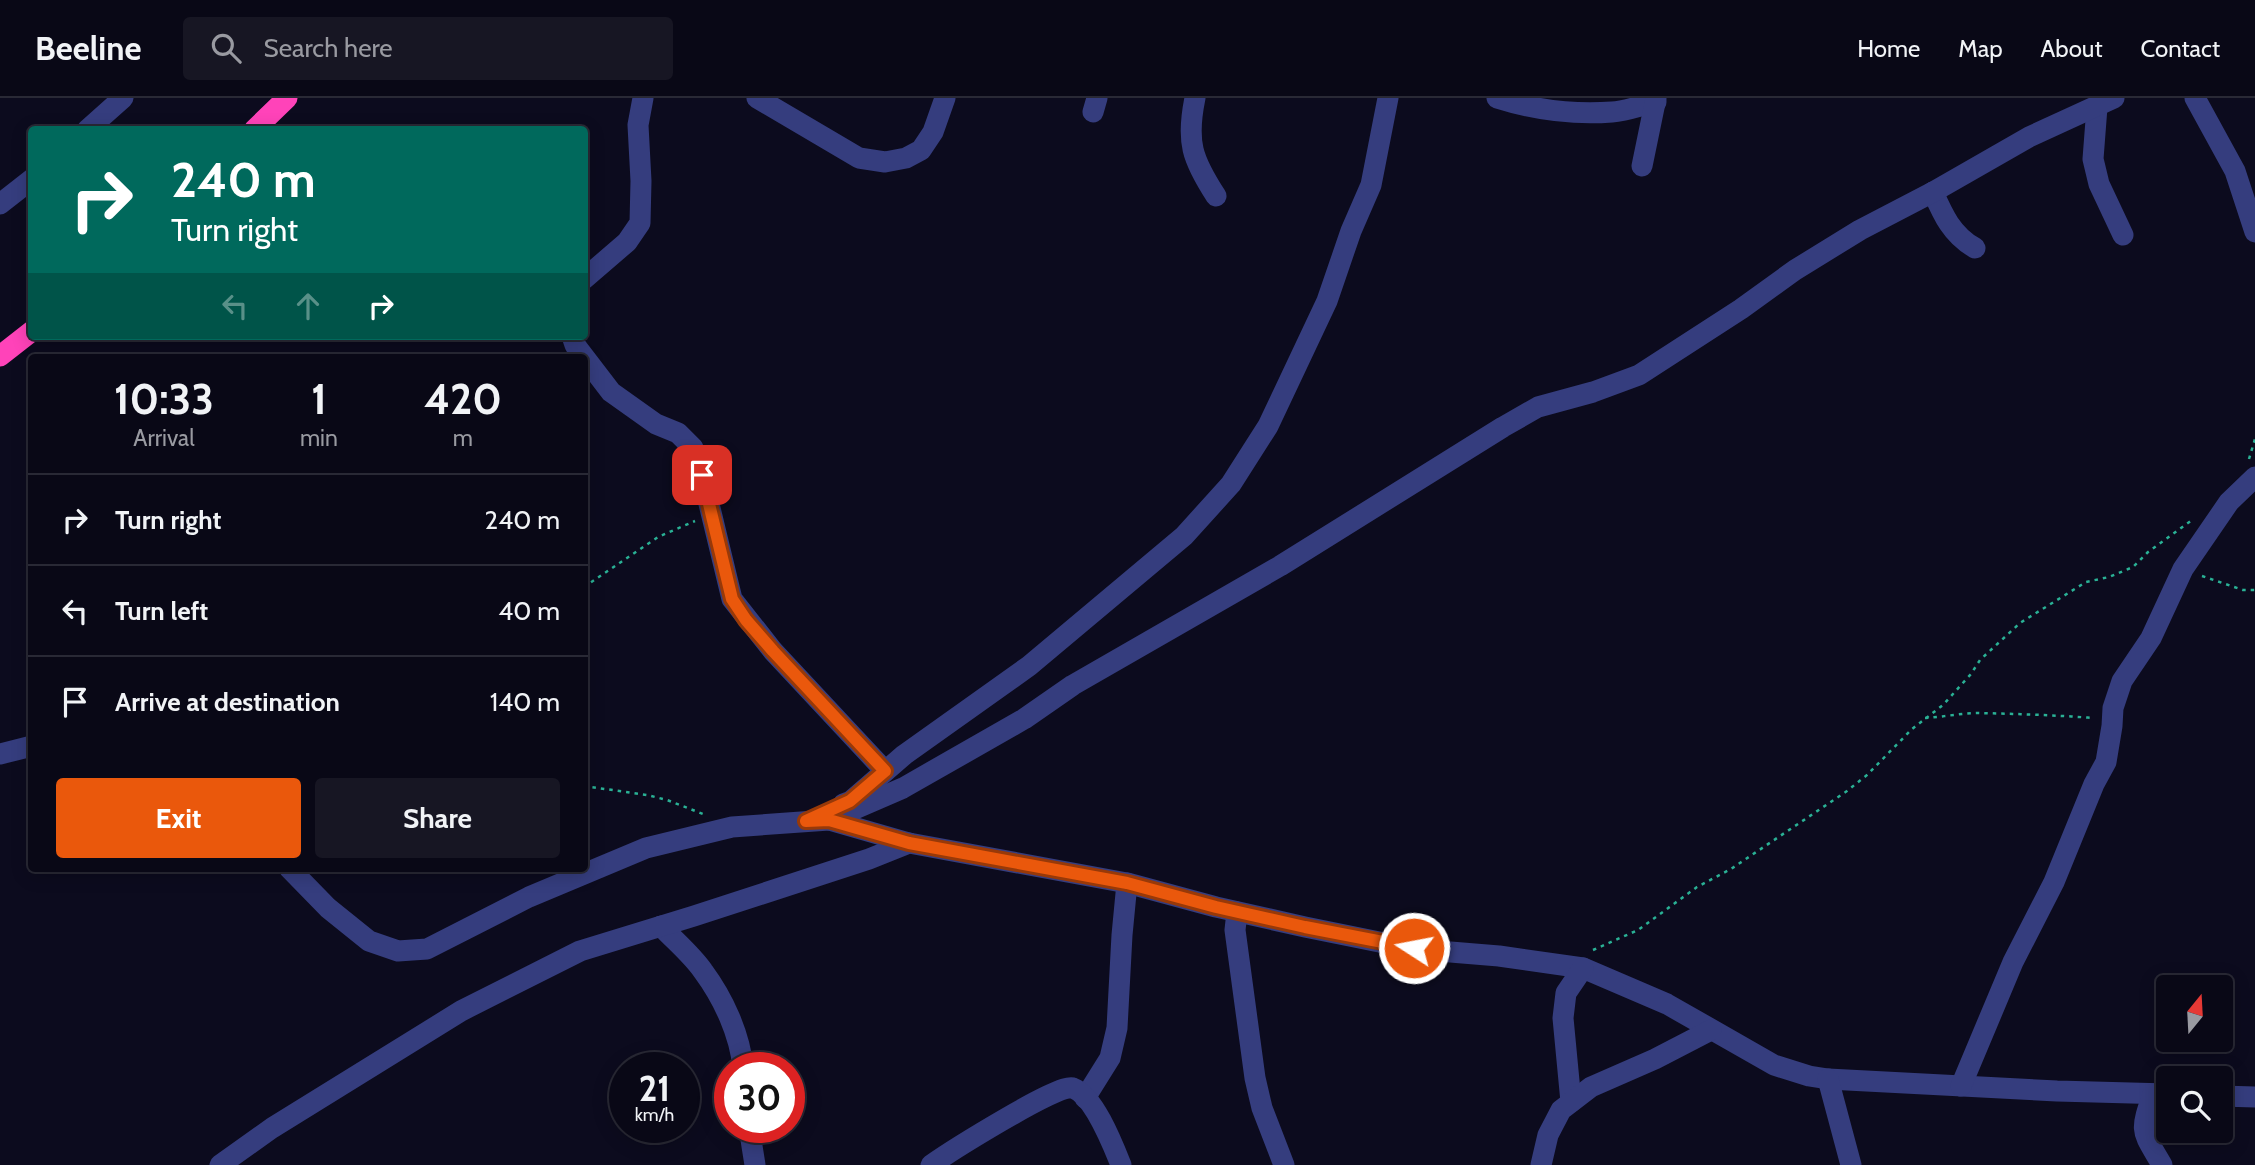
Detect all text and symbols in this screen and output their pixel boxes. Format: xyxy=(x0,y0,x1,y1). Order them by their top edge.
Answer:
search box xyxy=(183,17,673,80)
text: Beeline xyxy=(35,28,141,68)
icon: search xyxy=(207,29,245,67)
text: Search here xyxy=(263,32,393,64)
text: Home xyxy=(1857,34,1920,63)
text: Map xyxy=(1958,34,2003,63)
text: About xyxy=(2041,34,2103,63)
text: Contact xyxy=(2141,34,2220,63)
text: 240 m xyxy=(171,150,316,209)
icon: right xyxy=(56,154,147,245)
text: Turn right xyxy=(171,210,298,249)
icon: left xyxy=(216,287,254,325)
icon: ahead xyxy=(289,287,327,325)
icon: right xyxy=(362,287,400,325)
text: 10:33 xyxy=(114,373,214,425)
text: 1 xyxy=(311,373,327,425)
text: 420 xyxy=(424,373,502,425)
text: Arrival xyxy=(133,424,195,452)
text: min xyxy=(300,424,338,452)
text: m xyxy=(453,424,473,452)
pin xyxy=(672,445,732,505)
icon: arrive xyxy=(683,456,721,494)
icon: right xyxy=(56,501,94,539)
text: Turn right xyxy=(115,504,221,536)
text: 240 m xyxy=(485,504,560,536)
icon: left xyxy=(56,592,94,630)
text: Turn left xyxy=(115,595,208,627)
text: 40 m xyxy=(498,595,560,627)
icon: arrive xyxy=(56,683,94,721)
text: Arrive at destination xyxy=(115,686,340,718)
text: 140 m xyxy=(490,686,560,718)
button: Exit xyxy=(56,778,301,858)
button: Share xyxy=(315,778,560,858)
position arrow xyxy=(1377,911,1451,985)
north arrow xyxy=(2156,975,2233,1052)
map controls xyxy=(2156,975,2233,1143)
speed limit sign: 30 xyxy=(714,1052,805,1143)
button: search xyxy=(2156,1066,2233,1143)
text: 21 xyxy=(639,1067,670,1110)
text: km/h xyxy=(635,1104,674,1126)

